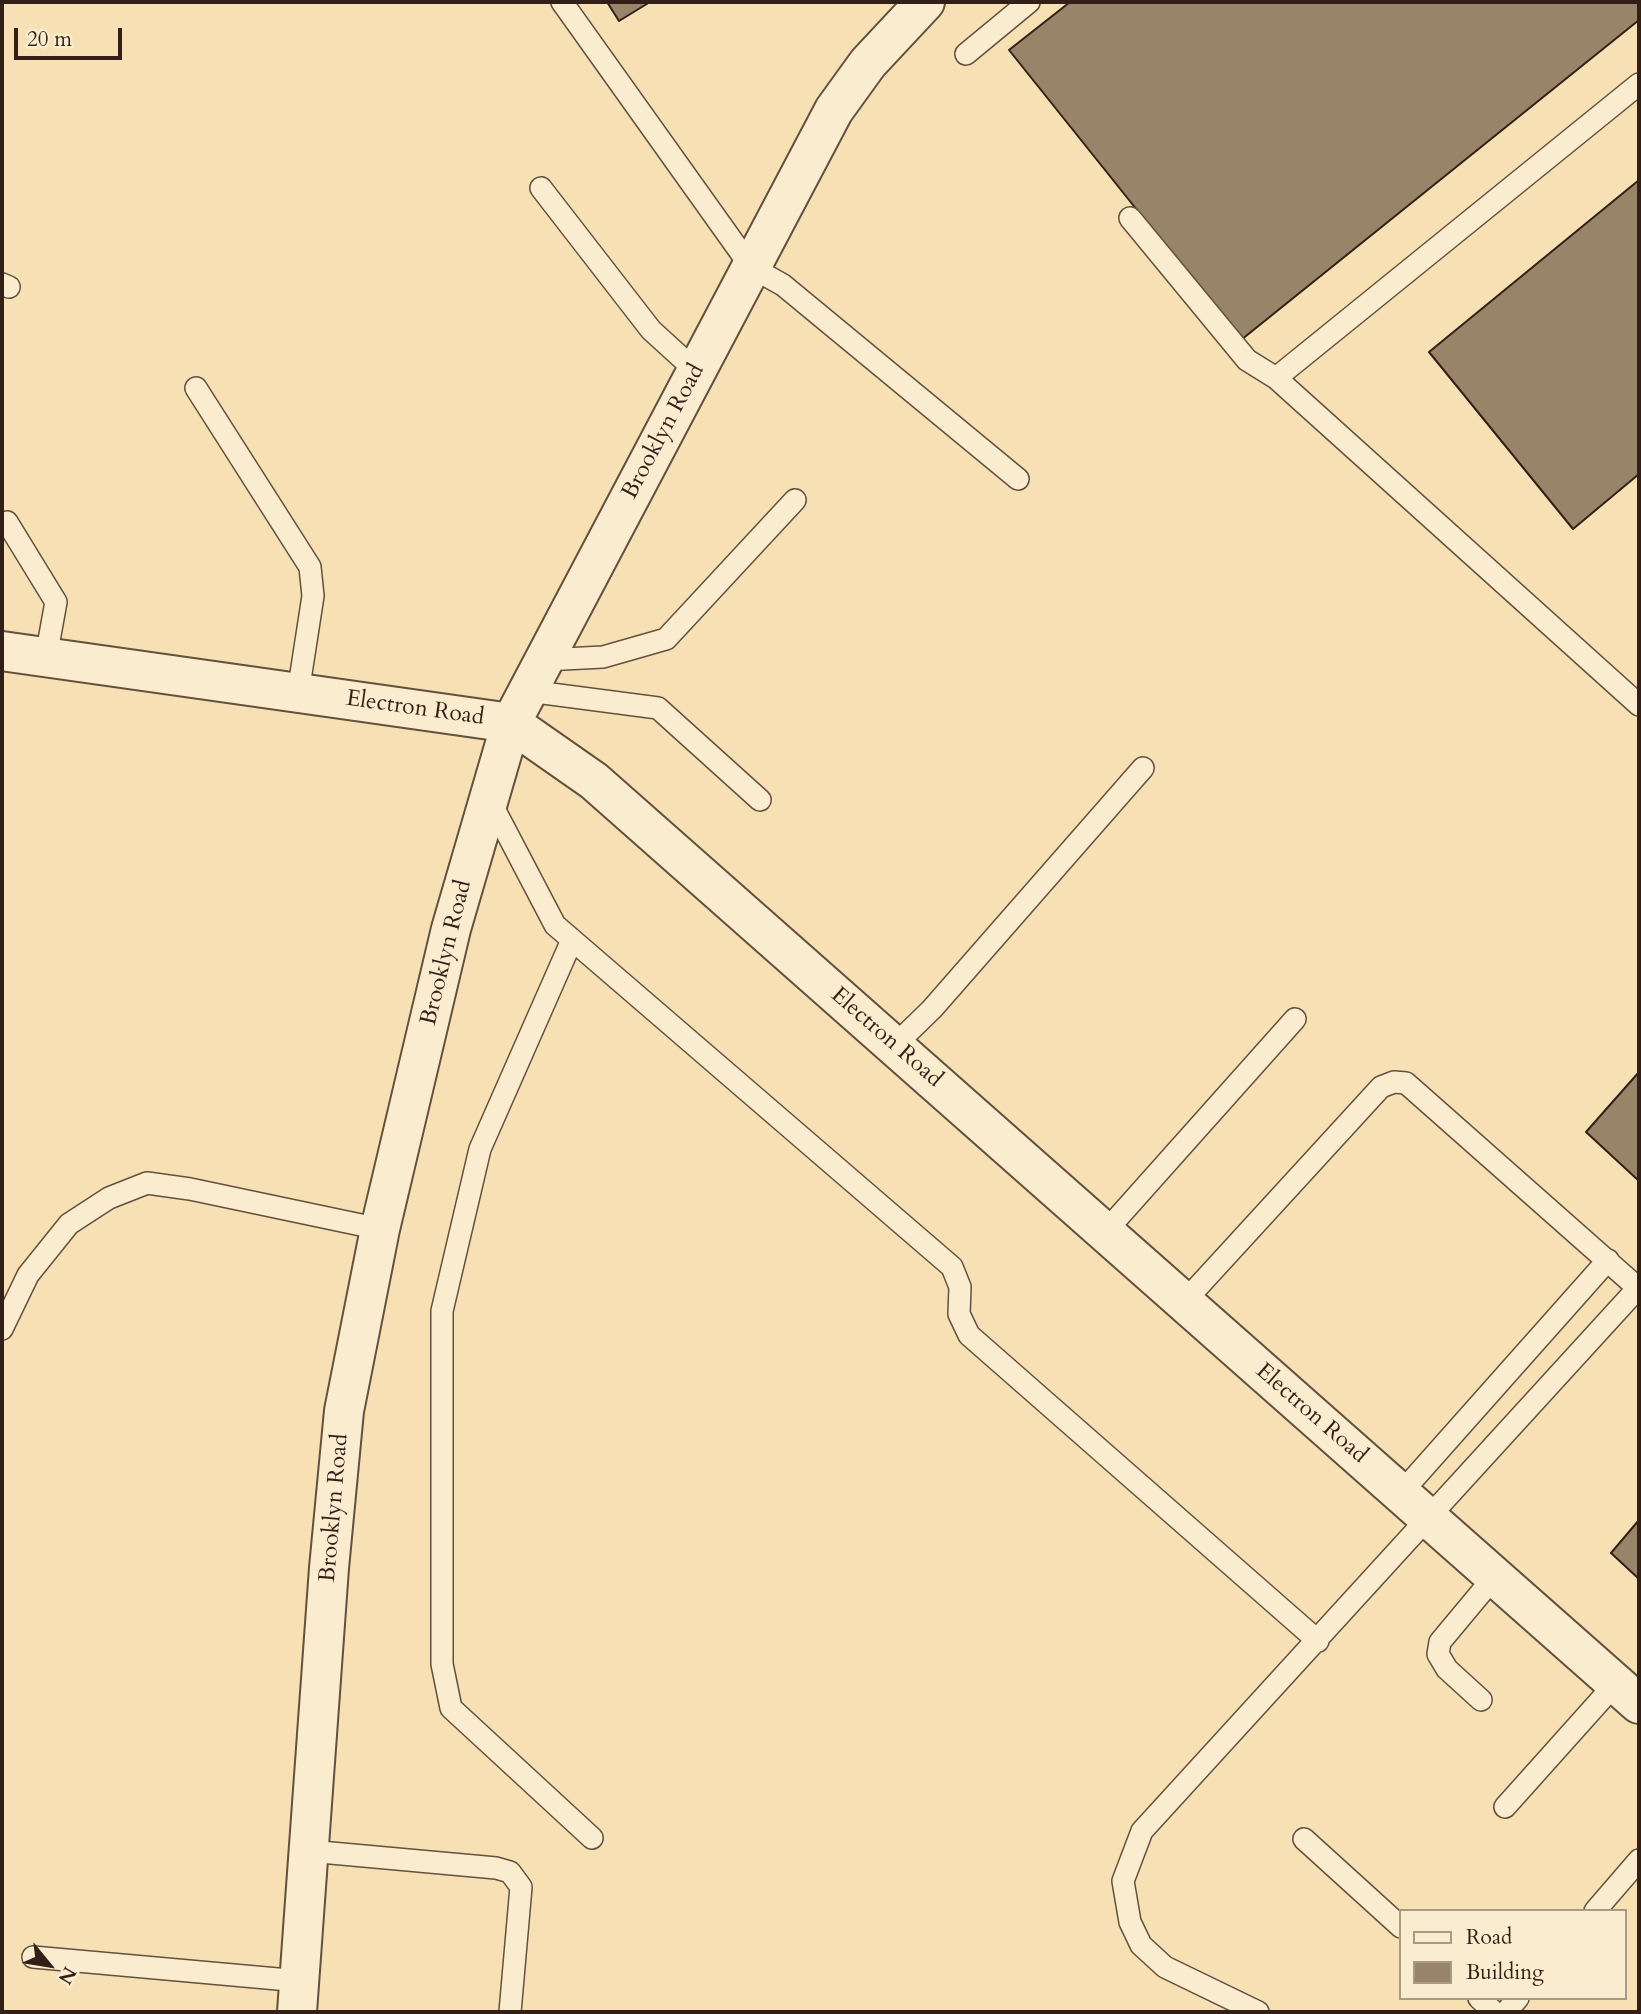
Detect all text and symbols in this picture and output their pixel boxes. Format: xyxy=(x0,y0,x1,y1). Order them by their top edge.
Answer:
scale bar xyxy=(18,14,126,58)
text: 20 m xyxy=(27,25,72,54)
street label: Brooklyn Road xyxy=(617,360,711,504)
street label: Electron Road xyxy=(344,686,486,732)
street label: Brooklyn Road xyxy=(416,877,478,1029)
street label: Electron Road xyxy=(825,982,947,1094)
street label: Electron Road xyxy=(1250,1358,1372,1470)
street label: Brooklyn Road xyxy=(315,1433,355,1583)
legend xyxy=(1400,1909,1627,2000)
text: Road xyxy=(1466,1923,1512,1952)
north arrow xyxy=(14,1930,84,2000)
text: Building xyxy=(1466,1958,1544,1987)
text: N xyxy=(52,1962,83,1989)

